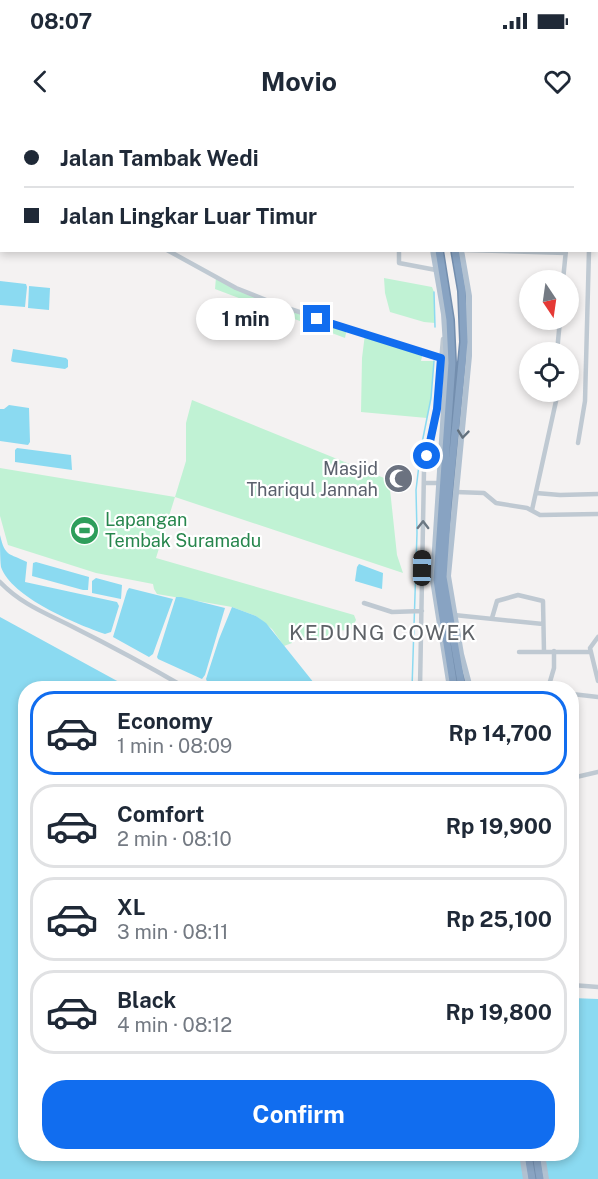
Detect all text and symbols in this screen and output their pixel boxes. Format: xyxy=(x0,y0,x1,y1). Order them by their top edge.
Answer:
text: 08:07 xyxy=(30,8,92,34)
icon: back xyxy=(24,65,57,98)
text: Movio xyxy=(261,65,337,97)
icon: heart xyxy=(541,65,574,98)
text: Jalan Tambak Wedi xyxy=(60,145,259,171)
text: Jalan Lingkar Luar Timur xyxy=(60,203,317,229)
north arrow xyxy=(519,270,579,330)
map controls xyxy=(519,270,579,402)
callout: 1 min xyxy=(197,298,296,340)
route end xyxy=(303,305,330,332)
text: 1 min xyxy=(221,307,270,331)
button: locate xyxy=(519,342,579,402)
one-way arrow xyxy=(457,429,470,439)
route start xyxy=(413,442,440,469)
place label: Masjid Thariqul Jannah xyxy=(246,458,378,500)
mosque icon: Masjid Thariqul Jannah xyxy=(383,463,415,495)
place label: Lapangan Tembak Suramadu xyxy=(105,509,261,551)
sports icon: Lapangan Tembak Suramadu xyxy=(68,514,100,546)
one-way arrow xyxy=(417,521,429,530)
car xyxy=(413,550,431,586)
district label: KEDUNG COWEK xyxy=(289,620,477,645)
icon: car xyxy=(45,706,99,760)
text: Economy xyxy=(117,708,213,734)
text: Rp 14,700 xyxy=(449,720,552,746)
text: 1 min · 08:09 xyxy=(117,734,232,758)
icon: car xyxy=(45,799,99,853)
text: Comfort xyxy=(117,801,204,827)
text: Rp 19,900 xyxy=(446,813,552,839)
text: 2 min · 08:10 xyxy=(117,827,232,851)
icon: car xyxy=(45,892,99,946)
text: XL xyxy=(117,894,145,920)
text: Rp 25,100 xyxy=(446,906,552,932)
text: 3 min · 08:11 xyxy=(117,920,228,944)
icon: car xyxy=(45,985,99,1039)
text: Black xyxy=(117,987,176,1013)
text: Rp 19,800 xyxy=(446,999,552,1025)
text: 4 min · 08:12 xyxy=(117,1013,232,1037)
button: Confirm xyxy=(42,1080,555,1149)

